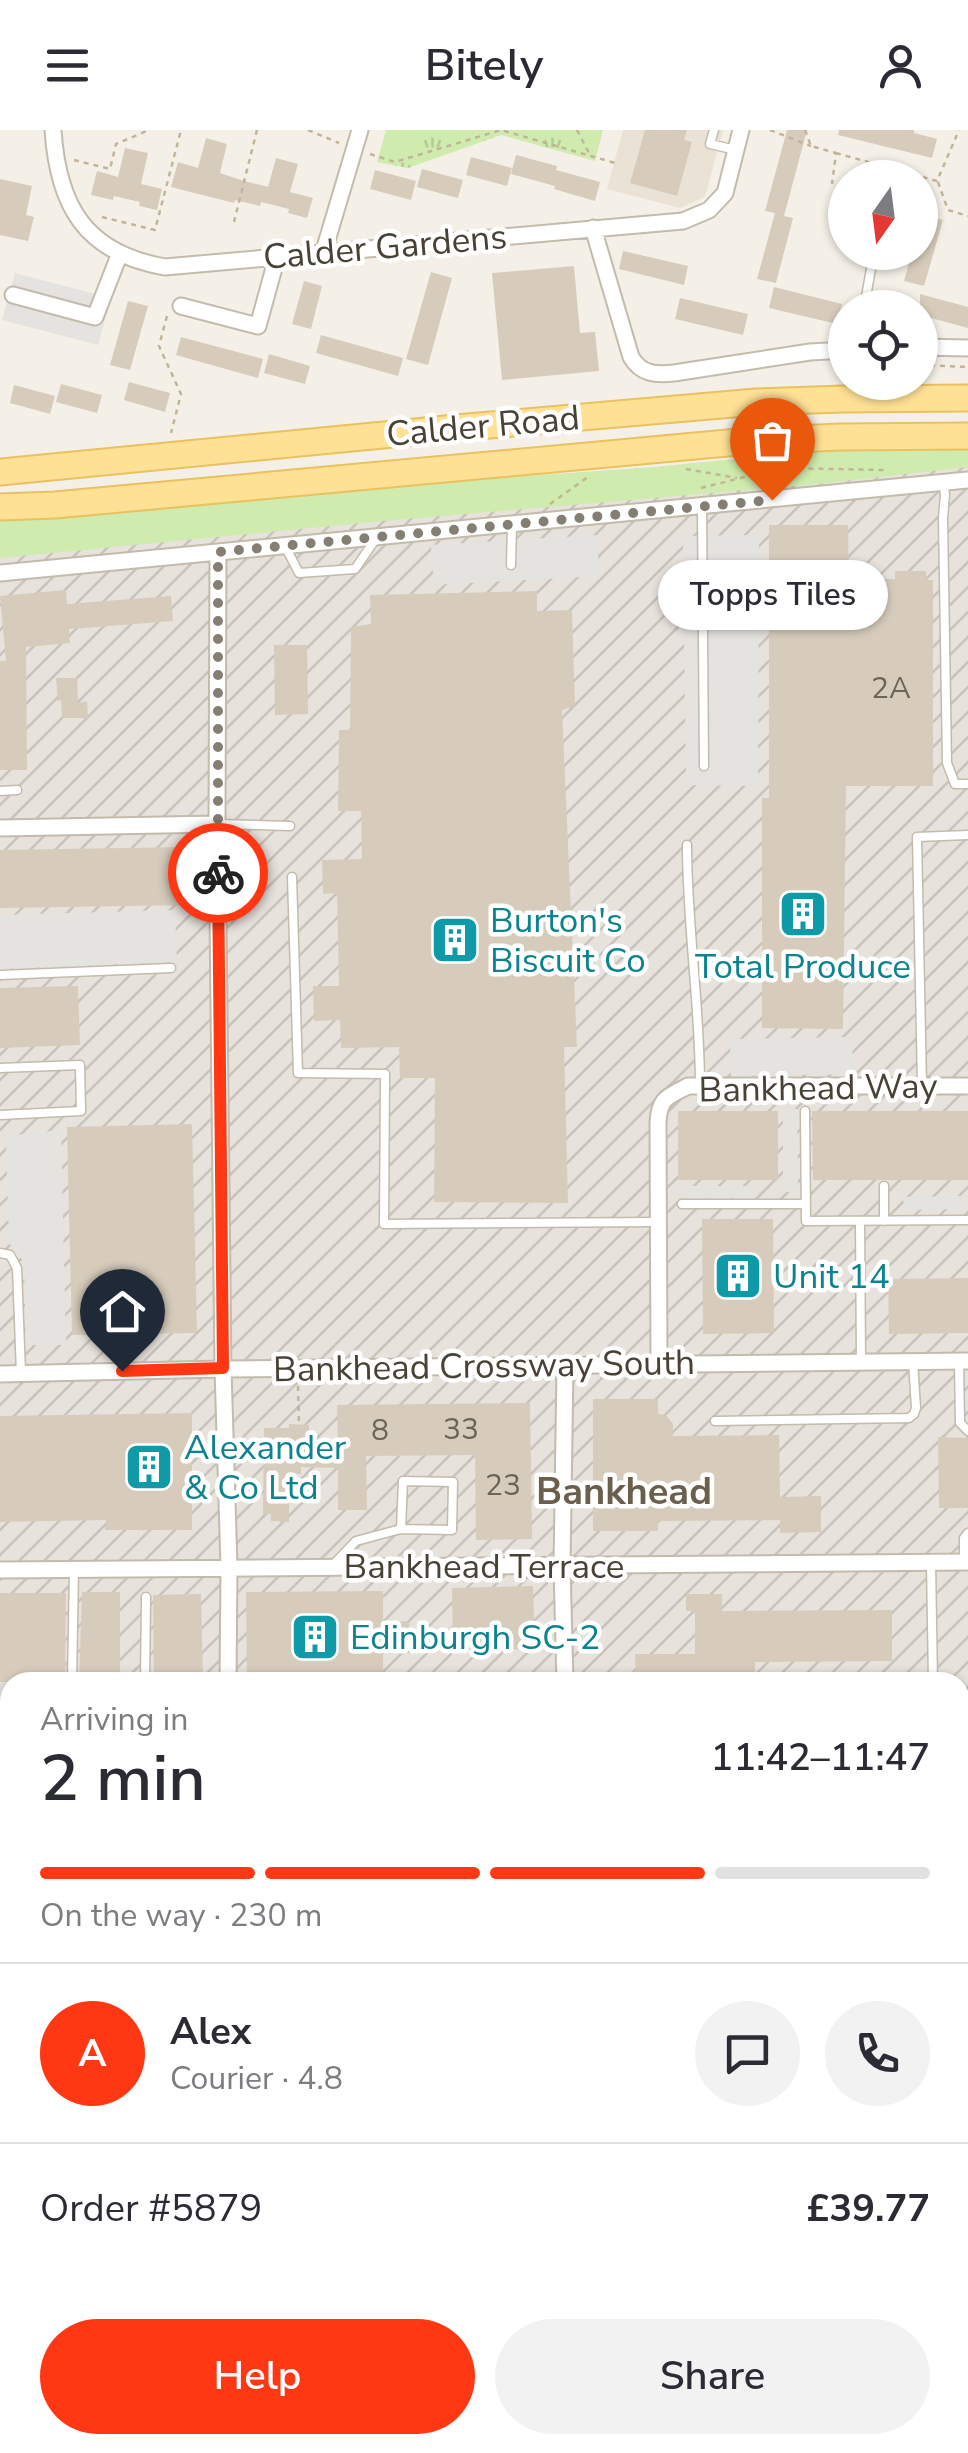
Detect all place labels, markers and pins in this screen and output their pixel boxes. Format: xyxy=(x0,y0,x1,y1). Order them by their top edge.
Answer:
pin xyxy=(730,398,815,501)
callout: Topps Tiles xyxy=(657,560,887,630)
building icon: Total Produce xyxy=(777,888,829,940)
place label: Burton's Biscuit Co xyxy=(490,897,646,984)
building icon: Burton's Biscuit Co xyxy=(429,914,481,966)
place label: Total Produce xyxy=(695,943,911,990)
building icon: Unit 14 xyxy=(712,1250,764,1302)
place label: Unit 14 xyxy=(773,1253,890,1300)
pin xyxy=(80,1269,165,1372)
place label: Alexander & Co Ltd xyxy=(184,1424,347,1511)
building icon: Alexander & Co Ltd xyxy=(123,1441,175,1493)
building icon: Edinburgh SC-2 xyxy=(289,1611,341,1663)
place label: Edinburgh SC-2 xyxy=(350,1614,600,1661)

